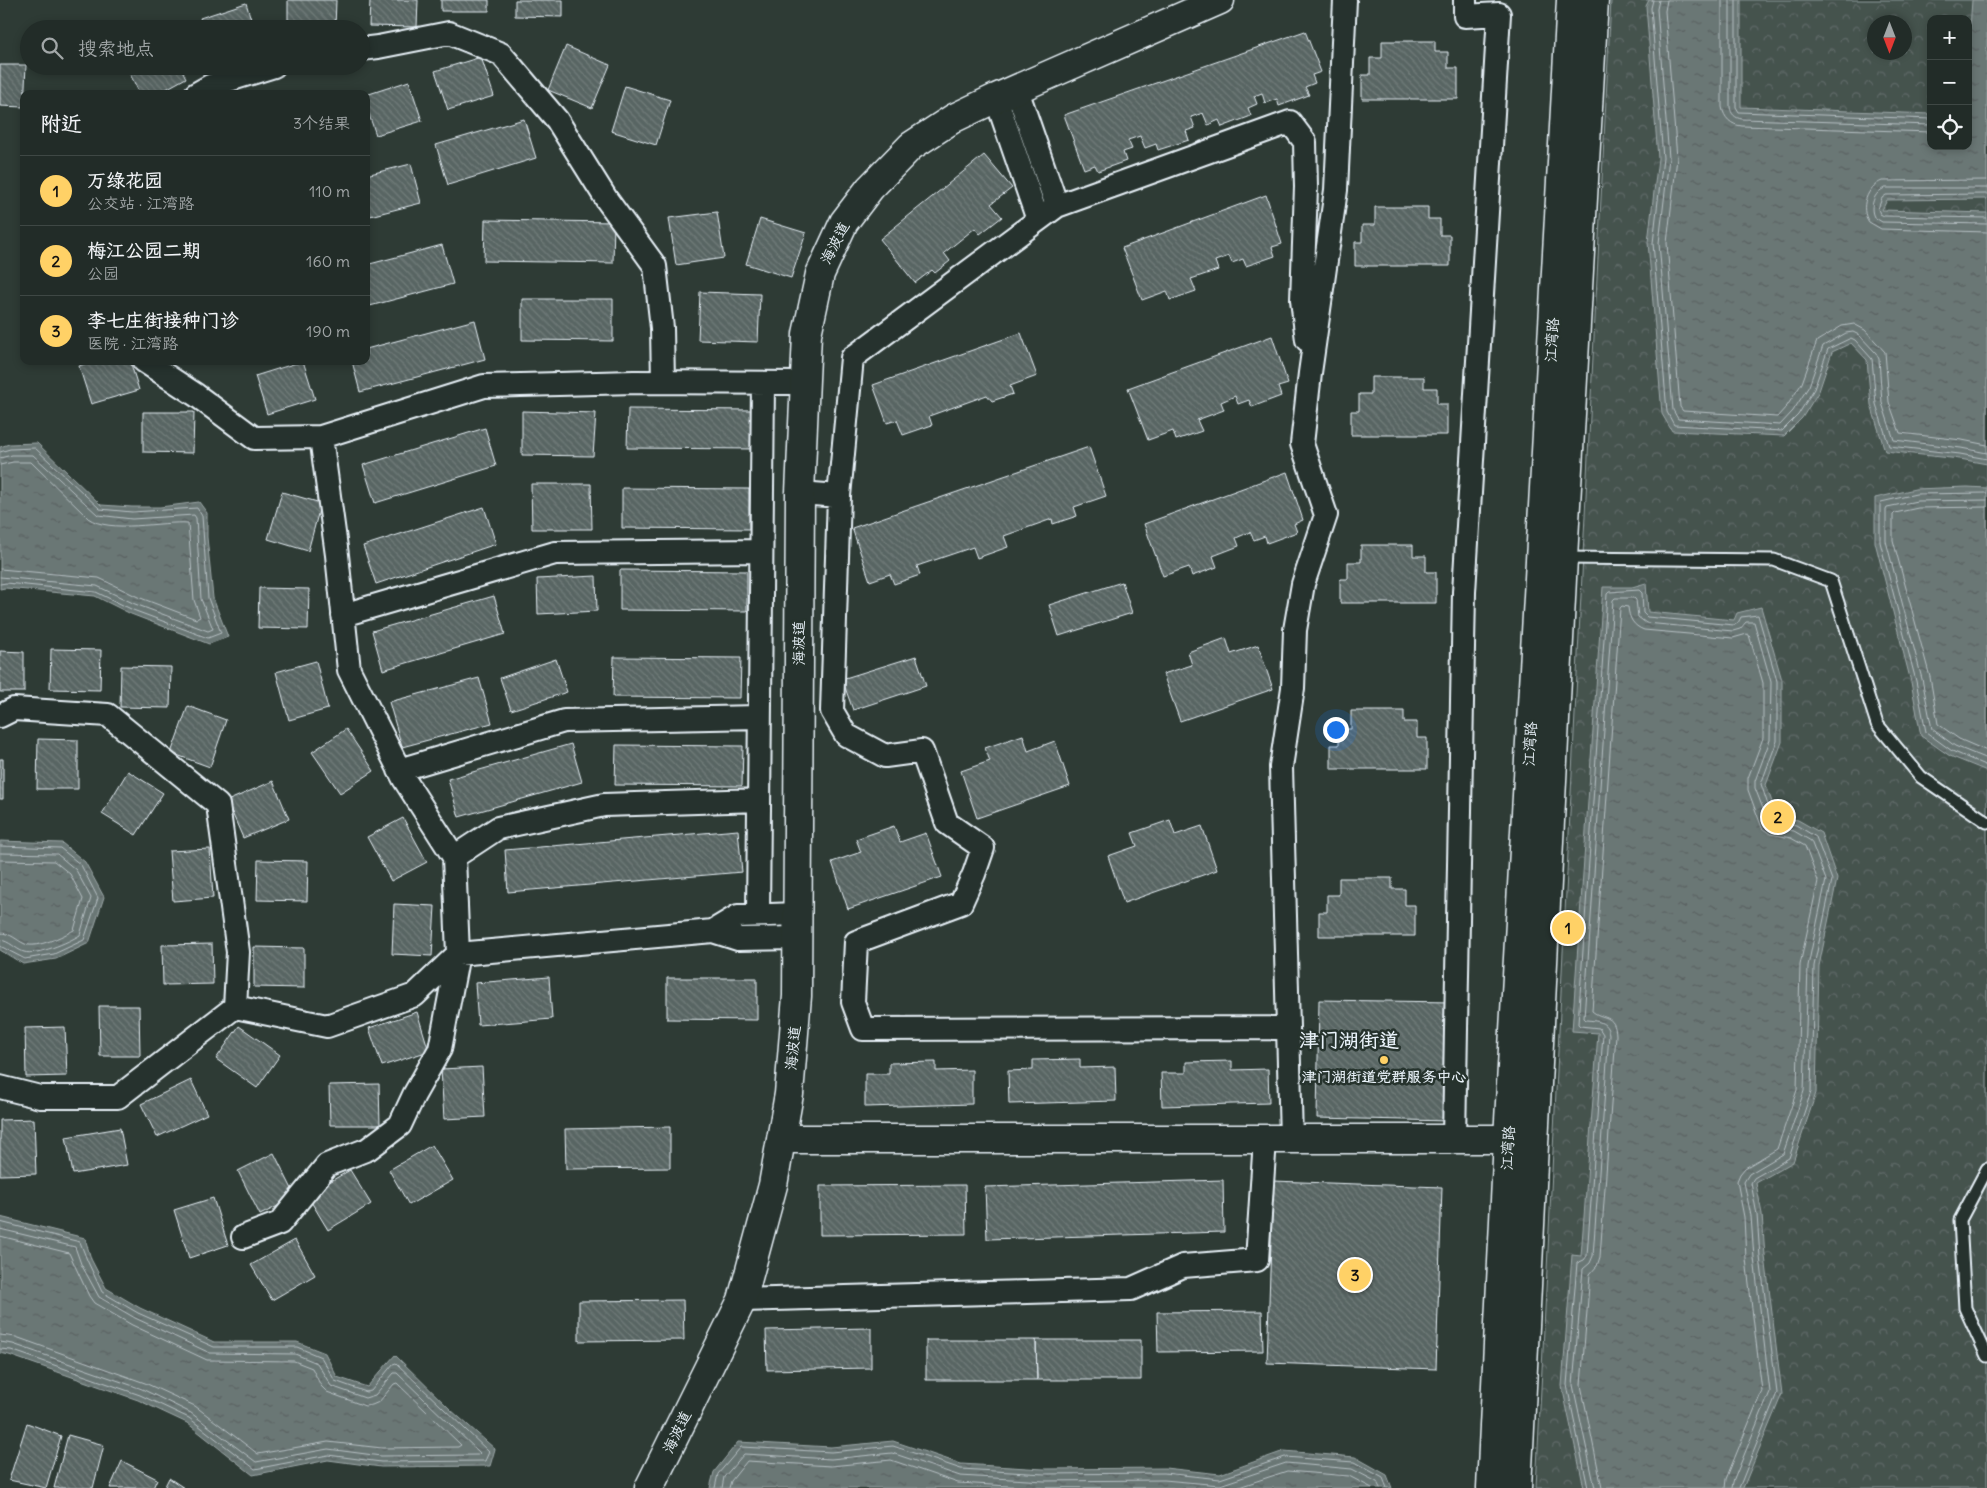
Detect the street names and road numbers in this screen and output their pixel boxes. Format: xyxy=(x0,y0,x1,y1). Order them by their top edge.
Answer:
street label: 海波道 xyxy=(816,218,853,267)
street label: 江湾路 xyxy=(1541,317,1562,363)
street label: 海波道 xyxy=(789,620,808,666)
street label: 江湾路 xyxy=(1519,721,1540,767)
street label: 海波道 xyxy=(781,1025,804,1071)
street label: 江湾路 xyxy=(1497,1125,1518,1171)
street label: 海波道 xyxy=(658,1407,695,1456)

